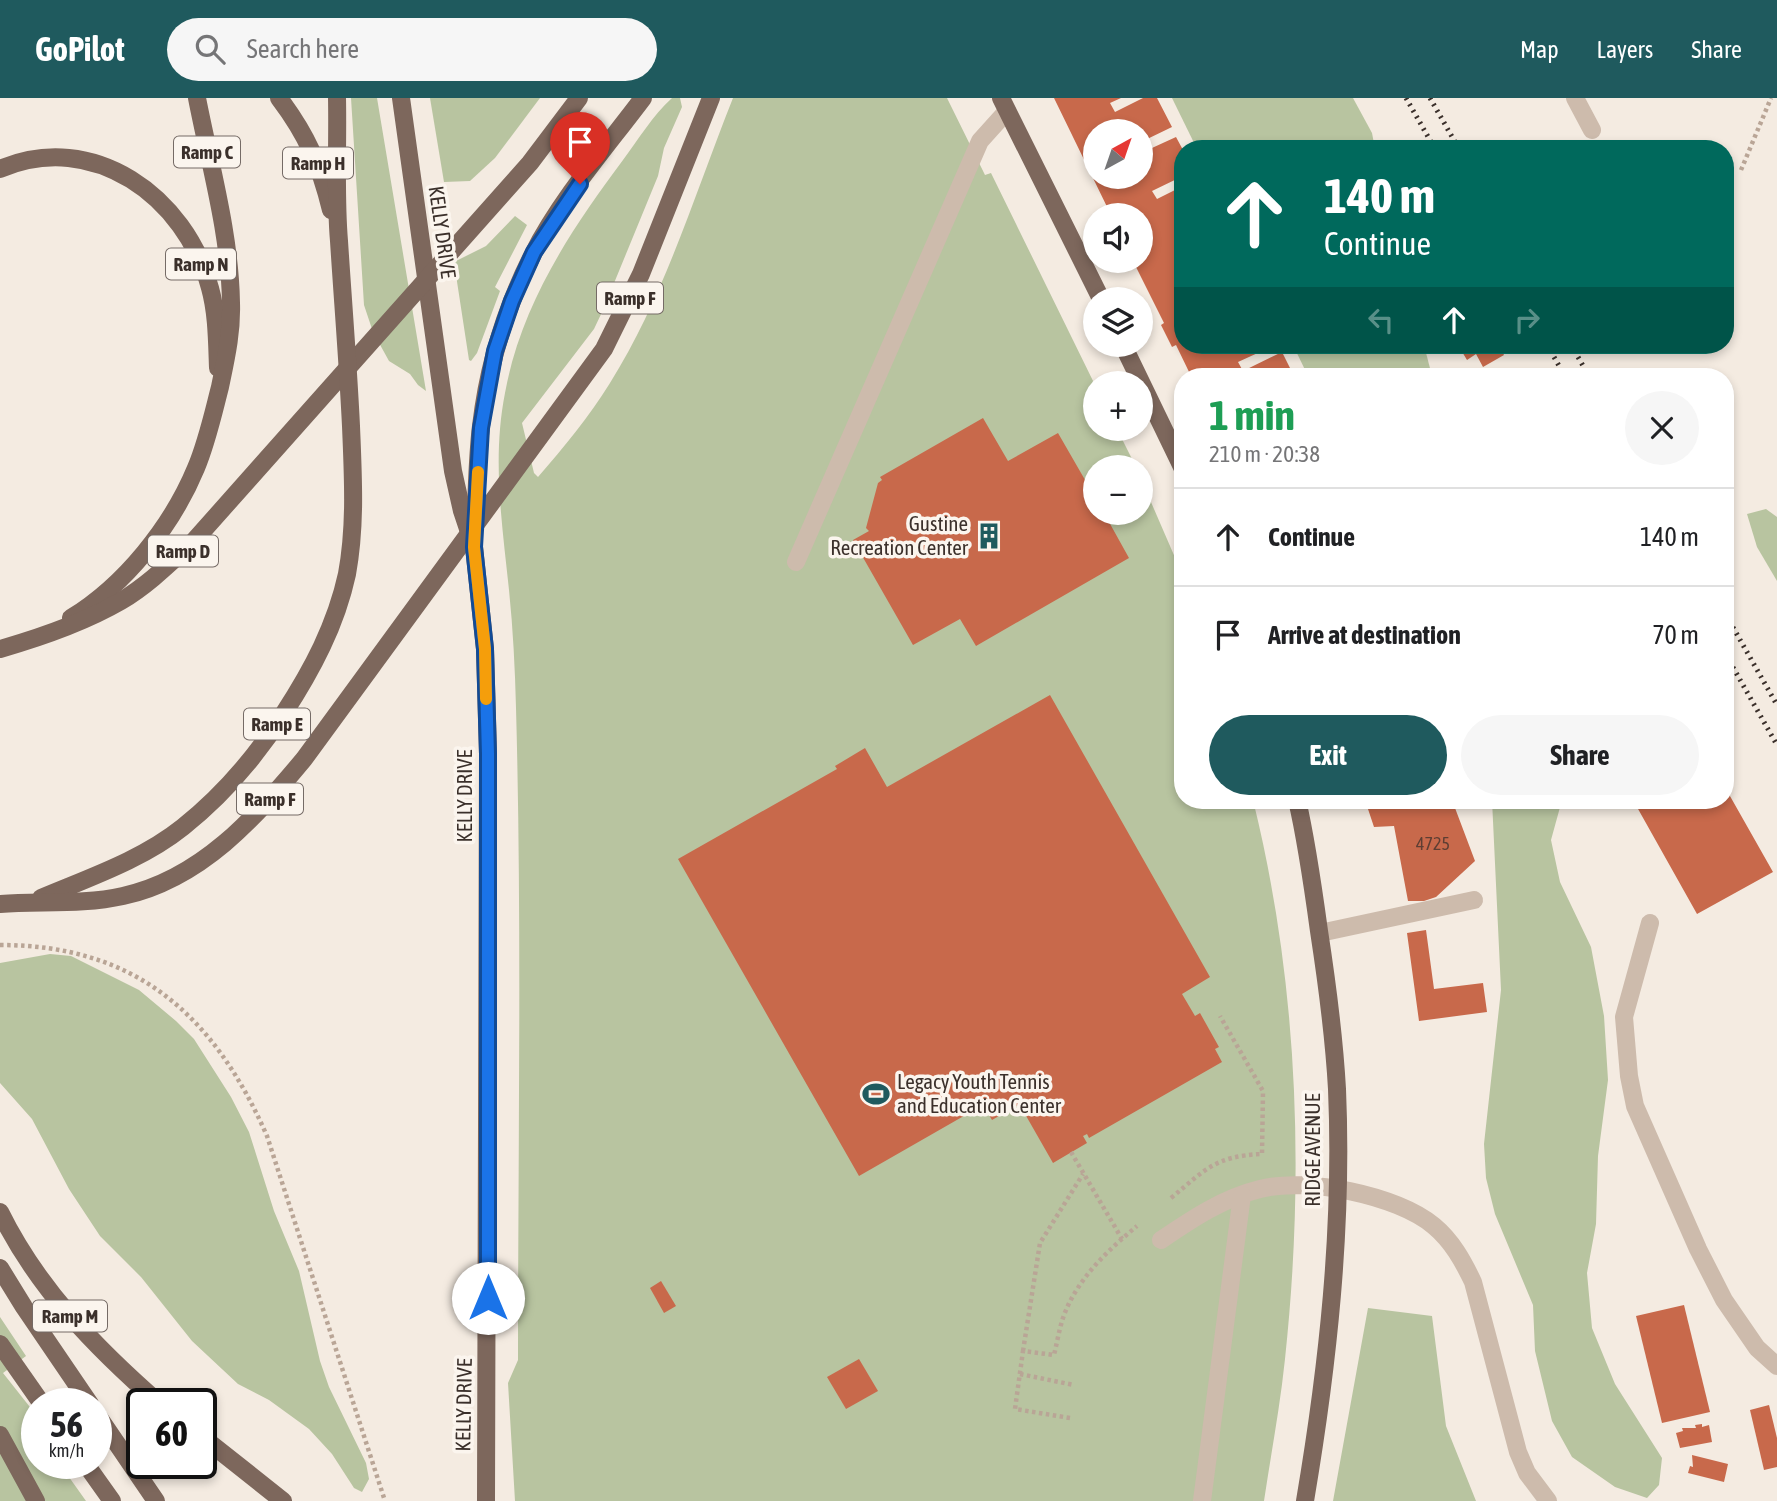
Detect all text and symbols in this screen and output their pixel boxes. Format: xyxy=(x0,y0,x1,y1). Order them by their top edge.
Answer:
search box xyxy=(167,18,657,81)
text: GoPilot xyxy=(35,30,125,68)
icon: search xyxy=(191,30,229,68)
text: Search here xyxy=(247,34,359,64)
text: Map xyxy=(1520,36,1559,63)
text: Layers xyxy=(1597,36,1653,63)
text: Share xyxy=(1691,36,1742,63)
pin xyxy=(550,112,610,184)
north arrow xyxy=(1083,119,1153,189)
map controls xyxy=(1083,119,1153,525)
icon: arrive xyxy=(561,123,599,161)
road number: Ramp C xyxy=(174,136,240,168)
road number: Ramp H xyxy=(283,148,353,178)
text: 140 m xyxy=(1324,167,1435,223)
icon: ahead xyxy=(1209,168,1300,259)
street label: KELLY DRIVE xyxy=(425,184,461,280)
button: sound xyxy=(1083,203,1153,273)
text: Continue xyxy=(1324,225,1431,262)
road number: Ramp N xyxy=(166,248,236,280)
road number: Ramp F xyxy=(597,282,663,314)
button: layers xyxy=(1083,287,1153,357)
icon: left xyxy=(1362,301,1400,339)
icon: ahead xyxy=(1435,301,1473,339)
icon: right xyxy=(1508,301,1546,339)
button: + xyxy=(1083,371,1153,441)
text: 1 min xyxy=(1209,391,1295,439)
button: close xyxy=(1625,391,1699,465)
text: 210 m · 20:38 xyxy=(1209,441,1320,467)
button: − xyxy=(1083,455,1153,525)
place label: Gustine Recreation Center xyxy=(830,511,969,559)
icon: ahead xyxy=(1209,518,1247,556)
building icon: Gustine Recreation Center xyxy=(974,521,1004,551)
text: Continue xyxy=(1268,522,1355,552)
text: 140 m xyxy=(1640,522,1699,552)
road number: Ramp D xyxy=(148,535,218,566)
icon: arrive xyxy=(1209,616,1247,654)
text: Arrive at destination xyxy=(1268,620,1461,650)
text: 70 m xyxy=(1652,620,1699,650)
road number: Ramp E xyxy=(244,708,310,740)
button: Exit xyxy=(1209,715,1447,795)
button: Share xyxy=(1461,715,1699,795)
street label: KELLY DRIVE xyxy=(452,749,476,843)
road number: Ramp F xyxy=(237,784,303,814)
house number: 4725 xyxy=(1416,833,1450,854)
place label: Legacy Youth Tennis and Education Center xyxy=(897,1069,1062,1117)
sports icon: Legacy Youth Tennis and Education Center xyxy=(861,1079,891,1109)
street label: RIDGE AVENUE xyxy=(1300,1093,1324,1207)
position arrow xyxy=(451,1261,525,1335)
road number: Ramp M xyxy=(33,1300,107,1332)
street label: KELLY DRIVE xyxy=(450,1358,476,1452)
speed limit sign: 60 xyxy=(126,1388,217,1479)
text: 56 xyxy=(50,1404,83,1444)
text: km/h xyxy=(49,1440,84,1461)

